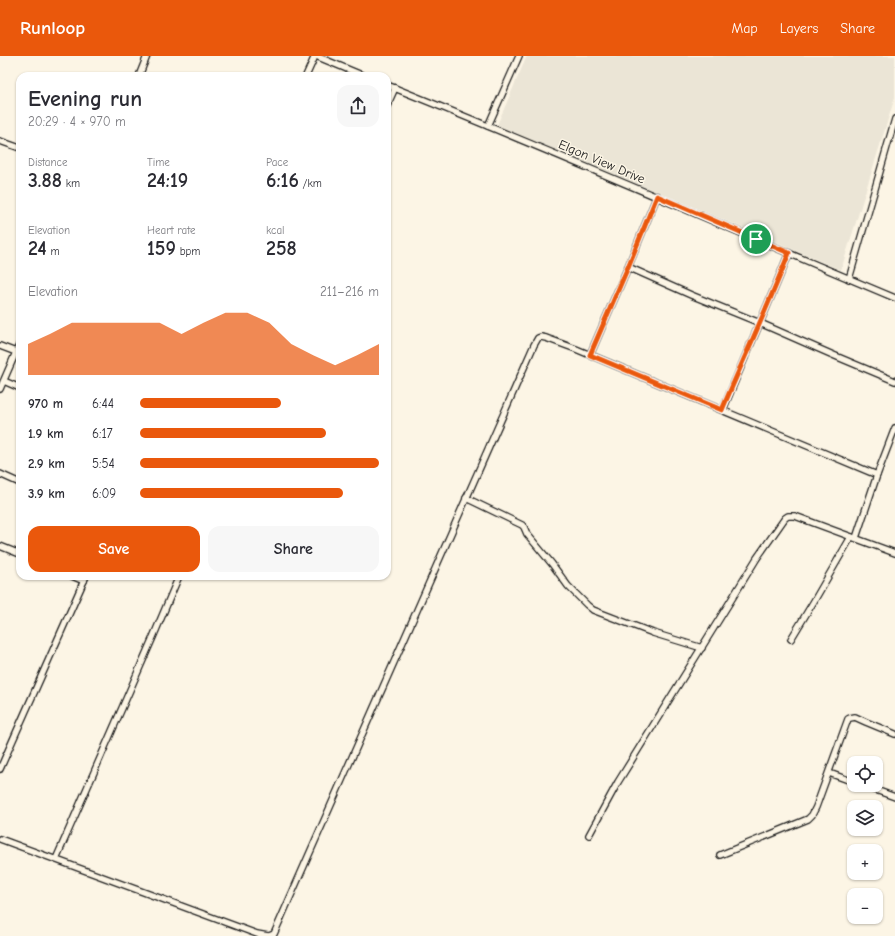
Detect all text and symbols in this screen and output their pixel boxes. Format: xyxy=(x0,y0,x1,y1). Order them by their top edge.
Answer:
text: Runloop xyxy=(20,17,85,39)
text: Map xyxy=(731,20,758,37)
text: Layers xyxy=(780,20,818,37)
text: Share xyxy=(840,20,875,37)
button: share xyxy=(337,85,379,127)
text: Evening run xyxy=(28,86,142,112)
text: 20:29 · 4 × 970 m xyxy=(28,114,126,129)
street label: Elgon View Drive xyxy=(556,136,648,187)
text: Distance xyxy=(28,156,67,169)
text: Time xyxy=(147,156,170,169)
text: Pace xyxy=(266,156,288,169)
text: 3.88 xyxy=(28,169,62,192)
text: 24:19 xyxy=(147,169,188,192)
text: 6:16 xyxy=(266,169,299,192)
text: km xyxy=(62,177,80,190)
text: /km xyxy=(299,177,322,190)
pin xyxy=(739,222,773,256)
text: Elevation xyxy=(28,224,70,237)
text: Heart rate xyxy=(147,224,196,237)
text: kcal xyxy=(266,224,284,237)
icon: arrive xyxy=(745,228,767,250)
text: 24 xyxy=(28,237,47,260)
text: 159 xyxy=(147,237,176,260)
text: 258 xyxy=(266,237,297,260)
text: m xyxy=(47,245,60,258)
text: bpm xyxy=(176,245,200,258)
text: Elevation xyxy=(28,284,78,299)
text: 211–216 m xyxy=(320,284,379,299)
text: 970 m xyxy=(28,396,63,411)
text: 6:44 xyxy=(92,396,114,411)
text: 1.9 km xyxy=(28,426,64,441)
text: 6:17 xyxy=(92,426,113,441)
text: 2.9 km xyxy=(28,456,65,471)
text: 5:54 xyxy=(92,456,115,471)
text: 3.9 km xyxy=(28,486,65,501)
text: 6:09 xyxy=(92,486,116,501)
button: Save xyxy=(28,526,200,572)
button: Share xyxy=(208,526,379,572)
map controls xyxy=(847,756,883,924)
button: locate xyxy=(847,756,883,792)
button: layers xyxy=(847,800,883,836)
button: + xyxy=(847,844,883,880)
button: − xyxy=(847,888,883,924)

